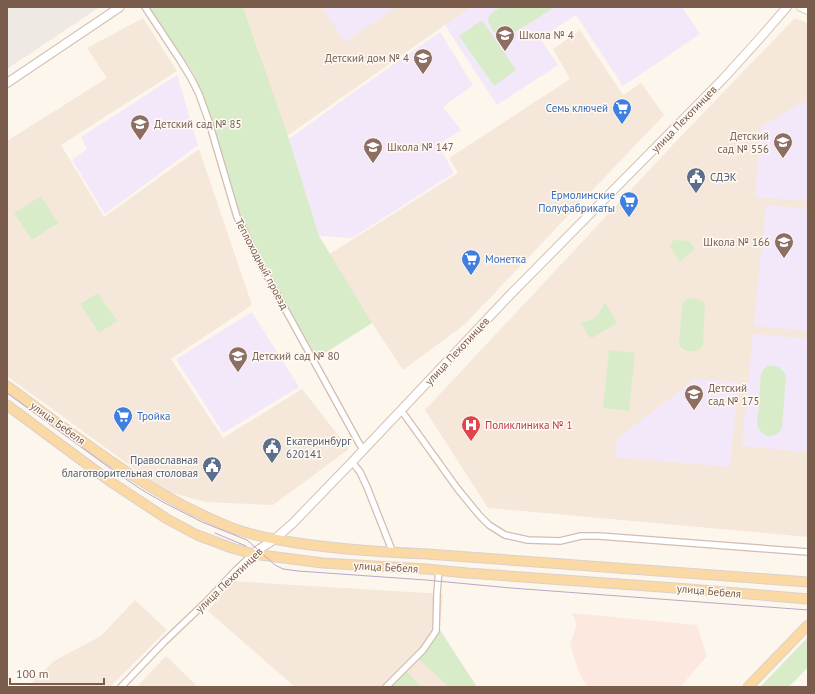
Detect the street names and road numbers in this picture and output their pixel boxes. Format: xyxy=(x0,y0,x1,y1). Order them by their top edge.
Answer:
street label: улица Пехотинцев xyxy=(648,82,720,156)
street label: Теплоходный проезд xyxy=(232,216,292,312)
street label: улица Пехотинцев xyxy=(422,314,492,388)
street label: улица Бебеля xyxy=(28,398,88,448)
street label: улица Пехотинцев xyxy=(192,544,266,616)
street label: улица Бебеля xyxy=(353,558,419,576)
street label: улица Бебеля xyxy=(676,581,742,601)

